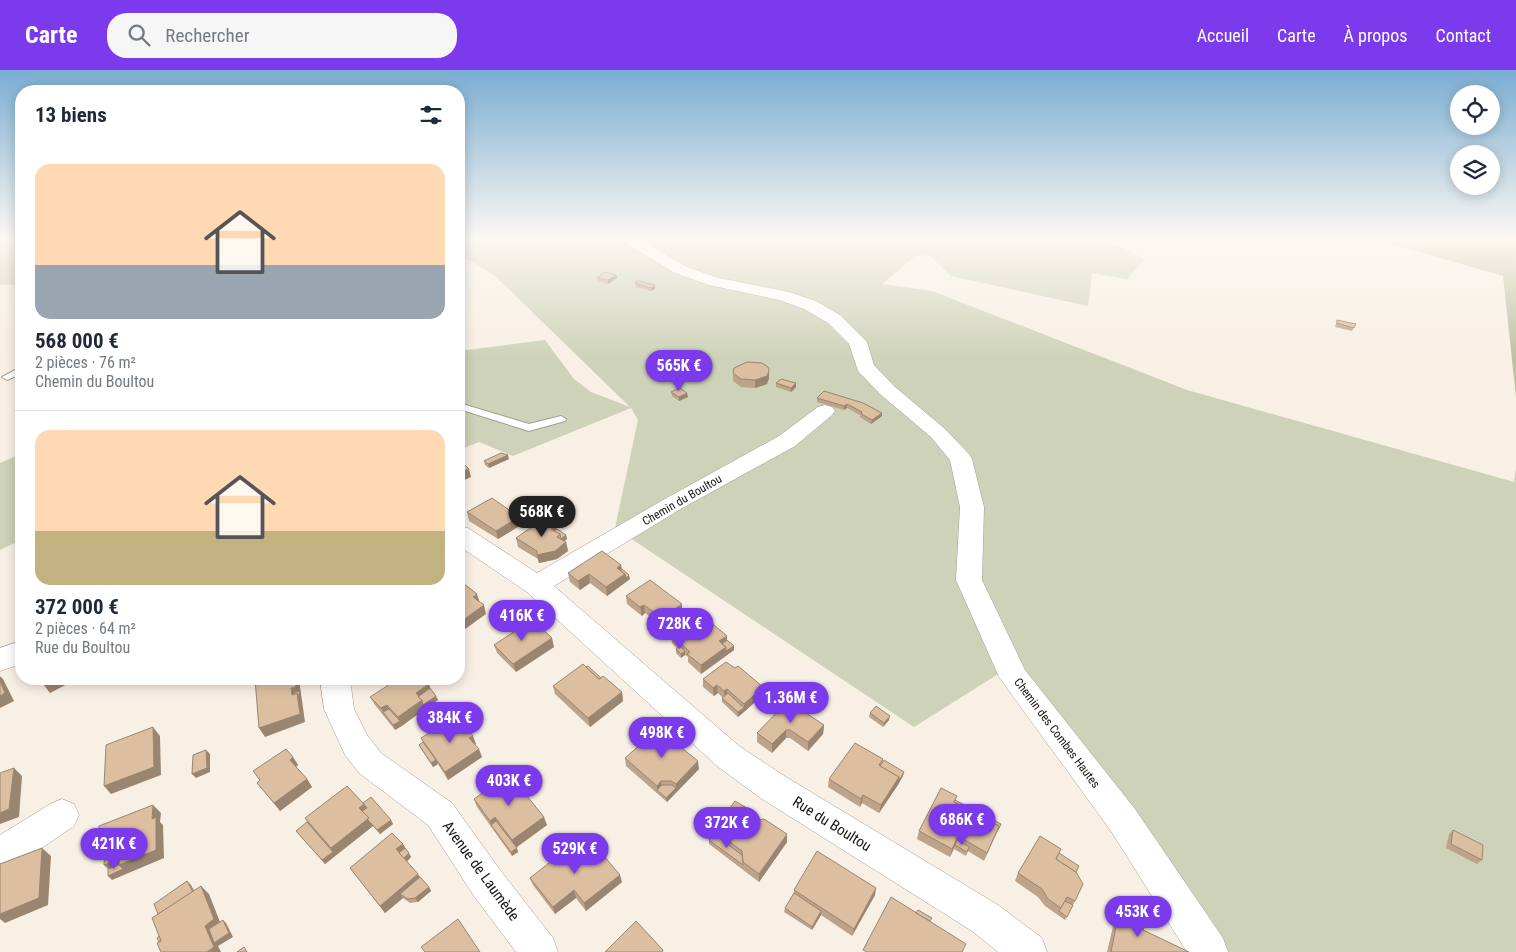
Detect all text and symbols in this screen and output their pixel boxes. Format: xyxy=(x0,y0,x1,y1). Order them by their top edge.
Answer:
search box xyxy=(107,13,457,58)
text: Carte xyxy=(25,21,77,49)
icon: search xyxy=(125,21,153,49)
text: Rechercher xyxy=(165,24,249,47)
text: Accueil xyxy=(1197,25,1249,46)
text: Carte xyxy=(1277,25,1316,46)
text: À propos xyxy=(1344,25,1407,46)
text: Contact xyxy=(1435,25,1491,46)
map controls xyxy=(1450,85,1500,195)
button: locate xyxy=(1450,85,1500,135)
icon: filters xyxy=(417,101,445,129)
text: 13 biens xyxy=(35,103,107,127)
button: layers xyxy=(1450,145,1500,195)
icon: home xyxy=(195,197,285,287)
text: 568 000 € xyxy=(35,329,119,353)
pin: 565K € xyxy=(638,350,720,392)
text: 2 pièces · 76 m² xyxy=(35,353,136,372)
text: 565K € xyxy=(657,356,701,375)
text: Chemin du Boultou xyxy=(35,372,154,391)
icon: home xyxy=(195,462,285,552)
street label: Chemin du Boultou xyxy=(640,471,724,528)
pin: 568K € xyxy=(501,496,583,538)
text: 568K € xyxy=(520,502,564,521)
text: 372 000 € xyxy=(35,595,119,619)
pin: 416K € xyxy=(481,600,563,642)
text: 416K € xyxy=(500,606,544,625)
pin: 728K € xyxy=(639,608,721,650)
text: 728K € xyxy=(658,614,702,633)
text: 2 pièces · 64 m² xyxy=(35,619,136,638)
text: Rue du Boultou xyxy=(35,638,130,657)
street label: Chemin des Combes Hautes xyxy=(1011,675,1103,791)
pin: 1.36M € xyxy=(745,682,837,724)
text: 1.36M € xyxy=(765,688,817,707)
pin: 384K € xyxy=(409,702,491,744)
text: 384K € xyxy=(428,708,472,727)
pin: 498K € xyxy=(621,716,703,759)
text: 498K € xyxy=(640,723,684,742)
pin: 403K € xyxy=(468,764,550,807)
text: 403K € xyxy=(487,771,531,790)
street label: Rue du Boultou xyxy=(789,793,875,855)
pin: 686K € xyxy=(921,804,1003,846)
pin: 372K € xyxy=(686,806,768,849)
text: 686K € xyxy=(940,810,984,829)
text: 372K € xyxy=(705,813,749,832)
street label: Avenue de Laumède xyxy=(439,818,523,924)
pin: 421K € xyxy=(73,828,155,870)
pin: 529K € xyxy=(534,832,616,875)
text: 421K € xyxy=(92,834,136,853)
text: 529K € xyxy=(553,839,597,858)
pin: 453K € xyxy=(1097,896,1179,938)
text: 453K € xyxy=(1116,902,1160,921)

